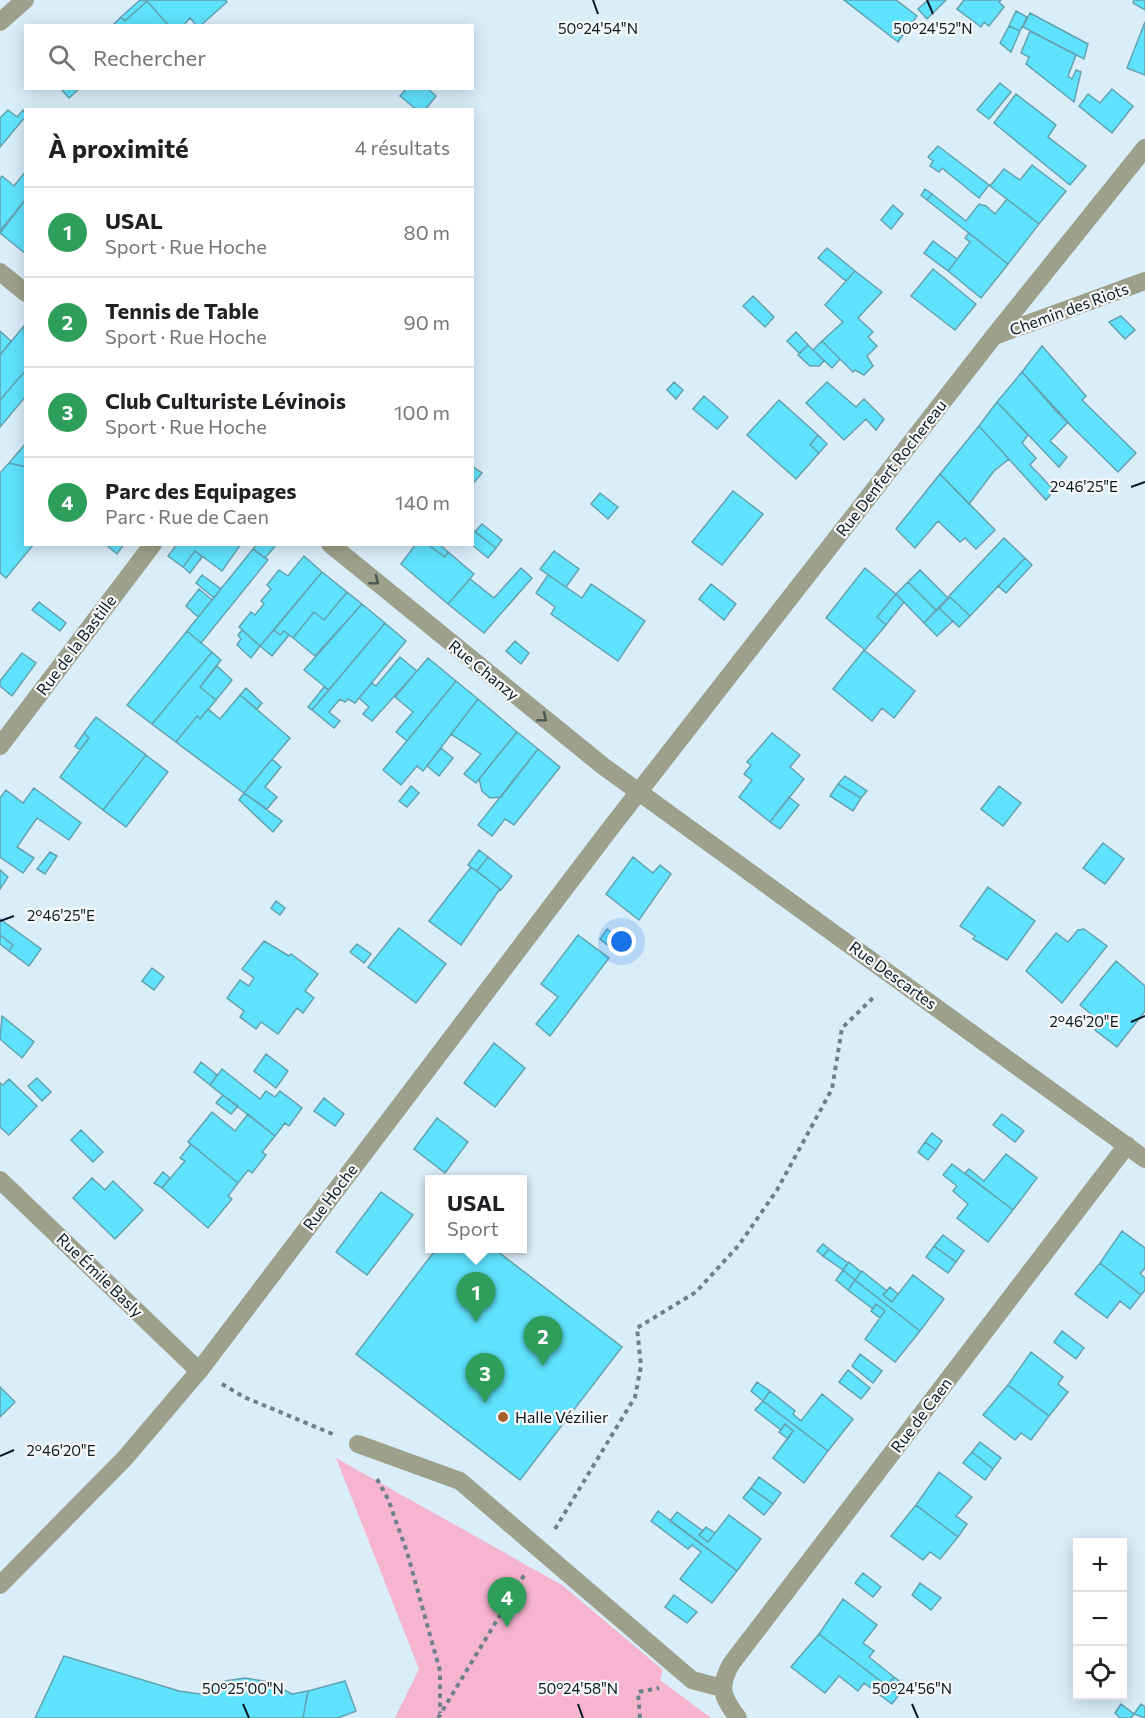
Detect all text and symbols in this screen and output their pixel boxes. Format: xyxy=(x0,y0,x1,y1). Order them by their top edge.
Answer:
text: 50°24'54"N xyxy=(558,19,638,37)
text: 50°24'52"N xyxy=(893,19,973,37)
search box xyxy=(24,24,474,90)
icon: search xyxy=(45,41,78,74)
text: Rechercher xyxy=(93,44,206,71)
text: À proximité xyxy=(48,132,189,163)
text: 4 résultats xyxy=(355,135,450,159)
text: USAL xyxy=(105,207,163,234)
text: 1 xyxy=(63,220,72,244)
text: 80 m xyxy=(404,220,450,244)
text: Sport · Rue Hoche xyxy=(105,234,267,258)
street label: Chemin des Riots xyxy=(1007,278,1131,339)
text: Tennis de Table xyxy=(105,297,259,324)
text: 2 xyxy=(62,310,73,334)
text: 90 m xyxy=(404,310,450,334)
text: Sport · Rue Hoche xyxy=(105,324,267,348)
text: Club Culturiste Lévinois xyxy=(105,387,346,414)
street label: Rue Denfert Rochereau xyxy=(831,396,950,540)
text: 3 xyxy=(62,400,73,424)
text: 100 m xyxy=(394,400,450,424)
text: Sport · Rue Hoche xyxy=(105,414,267,438)
text: Parc des Equipages xyxy=(105,477,296,504)
text: 2°46'25"E xyxy=(1050,477,1118,495)
text: 4 xyxy=(61,490,74,514)
text: 140 m xyxy=(395,490,450,514)
text: Parc · Rue de Caen xyxy=(105,504,269,528)
one-way arrow xyxy=(368,574,379,585)
street label: Rue de la Bastille xyxy=(32,591,119,699)
street label: Rue Chanzy xyxy=(445,635,523,704)
one-way arrow xyxy=(536,710,547,721)
text: 2°46'25"E xyxy=(27,906,95,924)
your location xyxy=(607,927,636,956)
street label: Rue Descartes xyxy=(846,937,941,1013)
text: 2°46'20"E xyxy=(1049,1012,1119,1030)
street label: Rue Hoche xyxy=(298,1160,361,1234)
popup xyxy=(425,1175,527,1253)
text: USAL xyxy=(447,1189,505,1216)
text: Sport xyxy=(447,1216,499,1240)
street label: Rue Émile Basly xyxy=(53,1229,147,1321)
pin: 1 xyxy=(456,1272,496,1322)
pin: 2 xyxy=(524,1316,562,1366)
pin: 3 xyxy=(466,1354,504,1403)
street label: Rue de Caen xyxy=(886,1374,955,1456)
place label: Halle Vézilier xyxy=(515,1407,609,1426)
marker: Halle Vézilier xyxy=(496,1410,510,1424)
text: 2°46'20"E xyxy=(26,1441,96,1459)
map controls xyxy=(1073,1538,1127,1700)
button: + xyxy=(1073,1538,1127,1592)
pin: 4 xyxy=(488,1578,526,1627)
button: − xyxy=(1073,1592,1127,1646)
button: locate xyxy=(1073,1646,1127,1700)
text: 50°25'00"N xyxy=(202,1679,284,1697)
text: 50°24'58"N xyxy=(538,1679,618,1697)
text: 50°24'56"N xyxy=(872,1679,952,1697)

